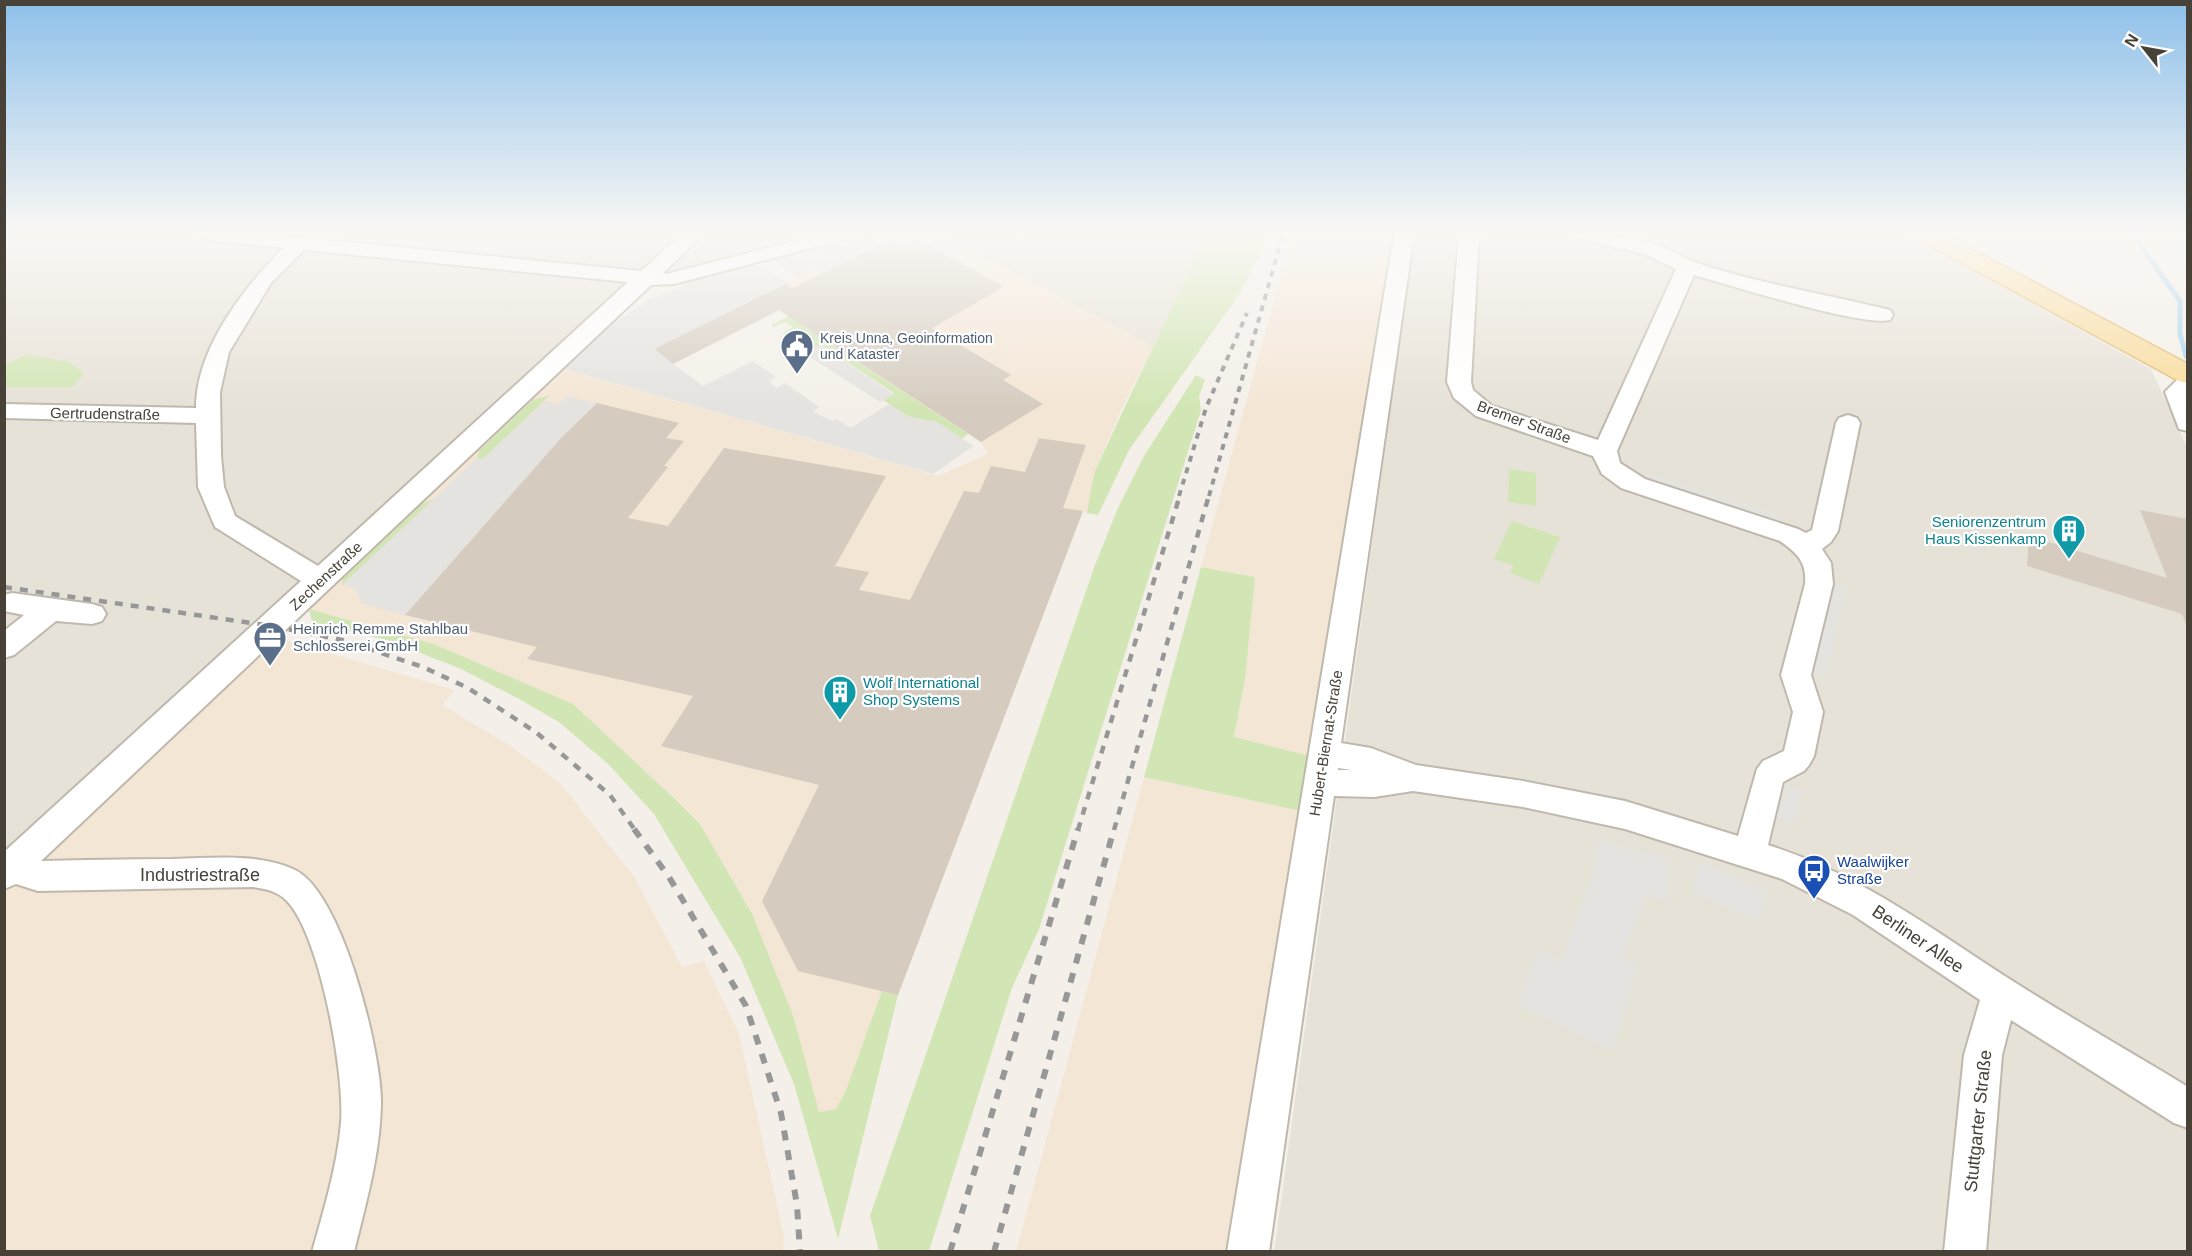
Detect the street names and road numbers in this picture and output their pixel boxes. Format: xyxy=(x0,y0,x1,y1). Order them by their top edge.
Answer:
street label: Bremer Straße xyxy=(1475,397,1573,446)
street label: Gertrudenstraße xyxy=(50,404,160,423)
street label: Zechenstraße xyxy=(286,538,365,613)
street label: Hubert-Biernat-Straße xyxy=(1306,669,1345,817)
street label: Industriestraße xyxy=(140,865,260,885)
street label: Berliner Allee xyxy=(1868,901,1968,977)
street label: Stuttgarter Straße xyxy=(1961,1049,1995,1193)

